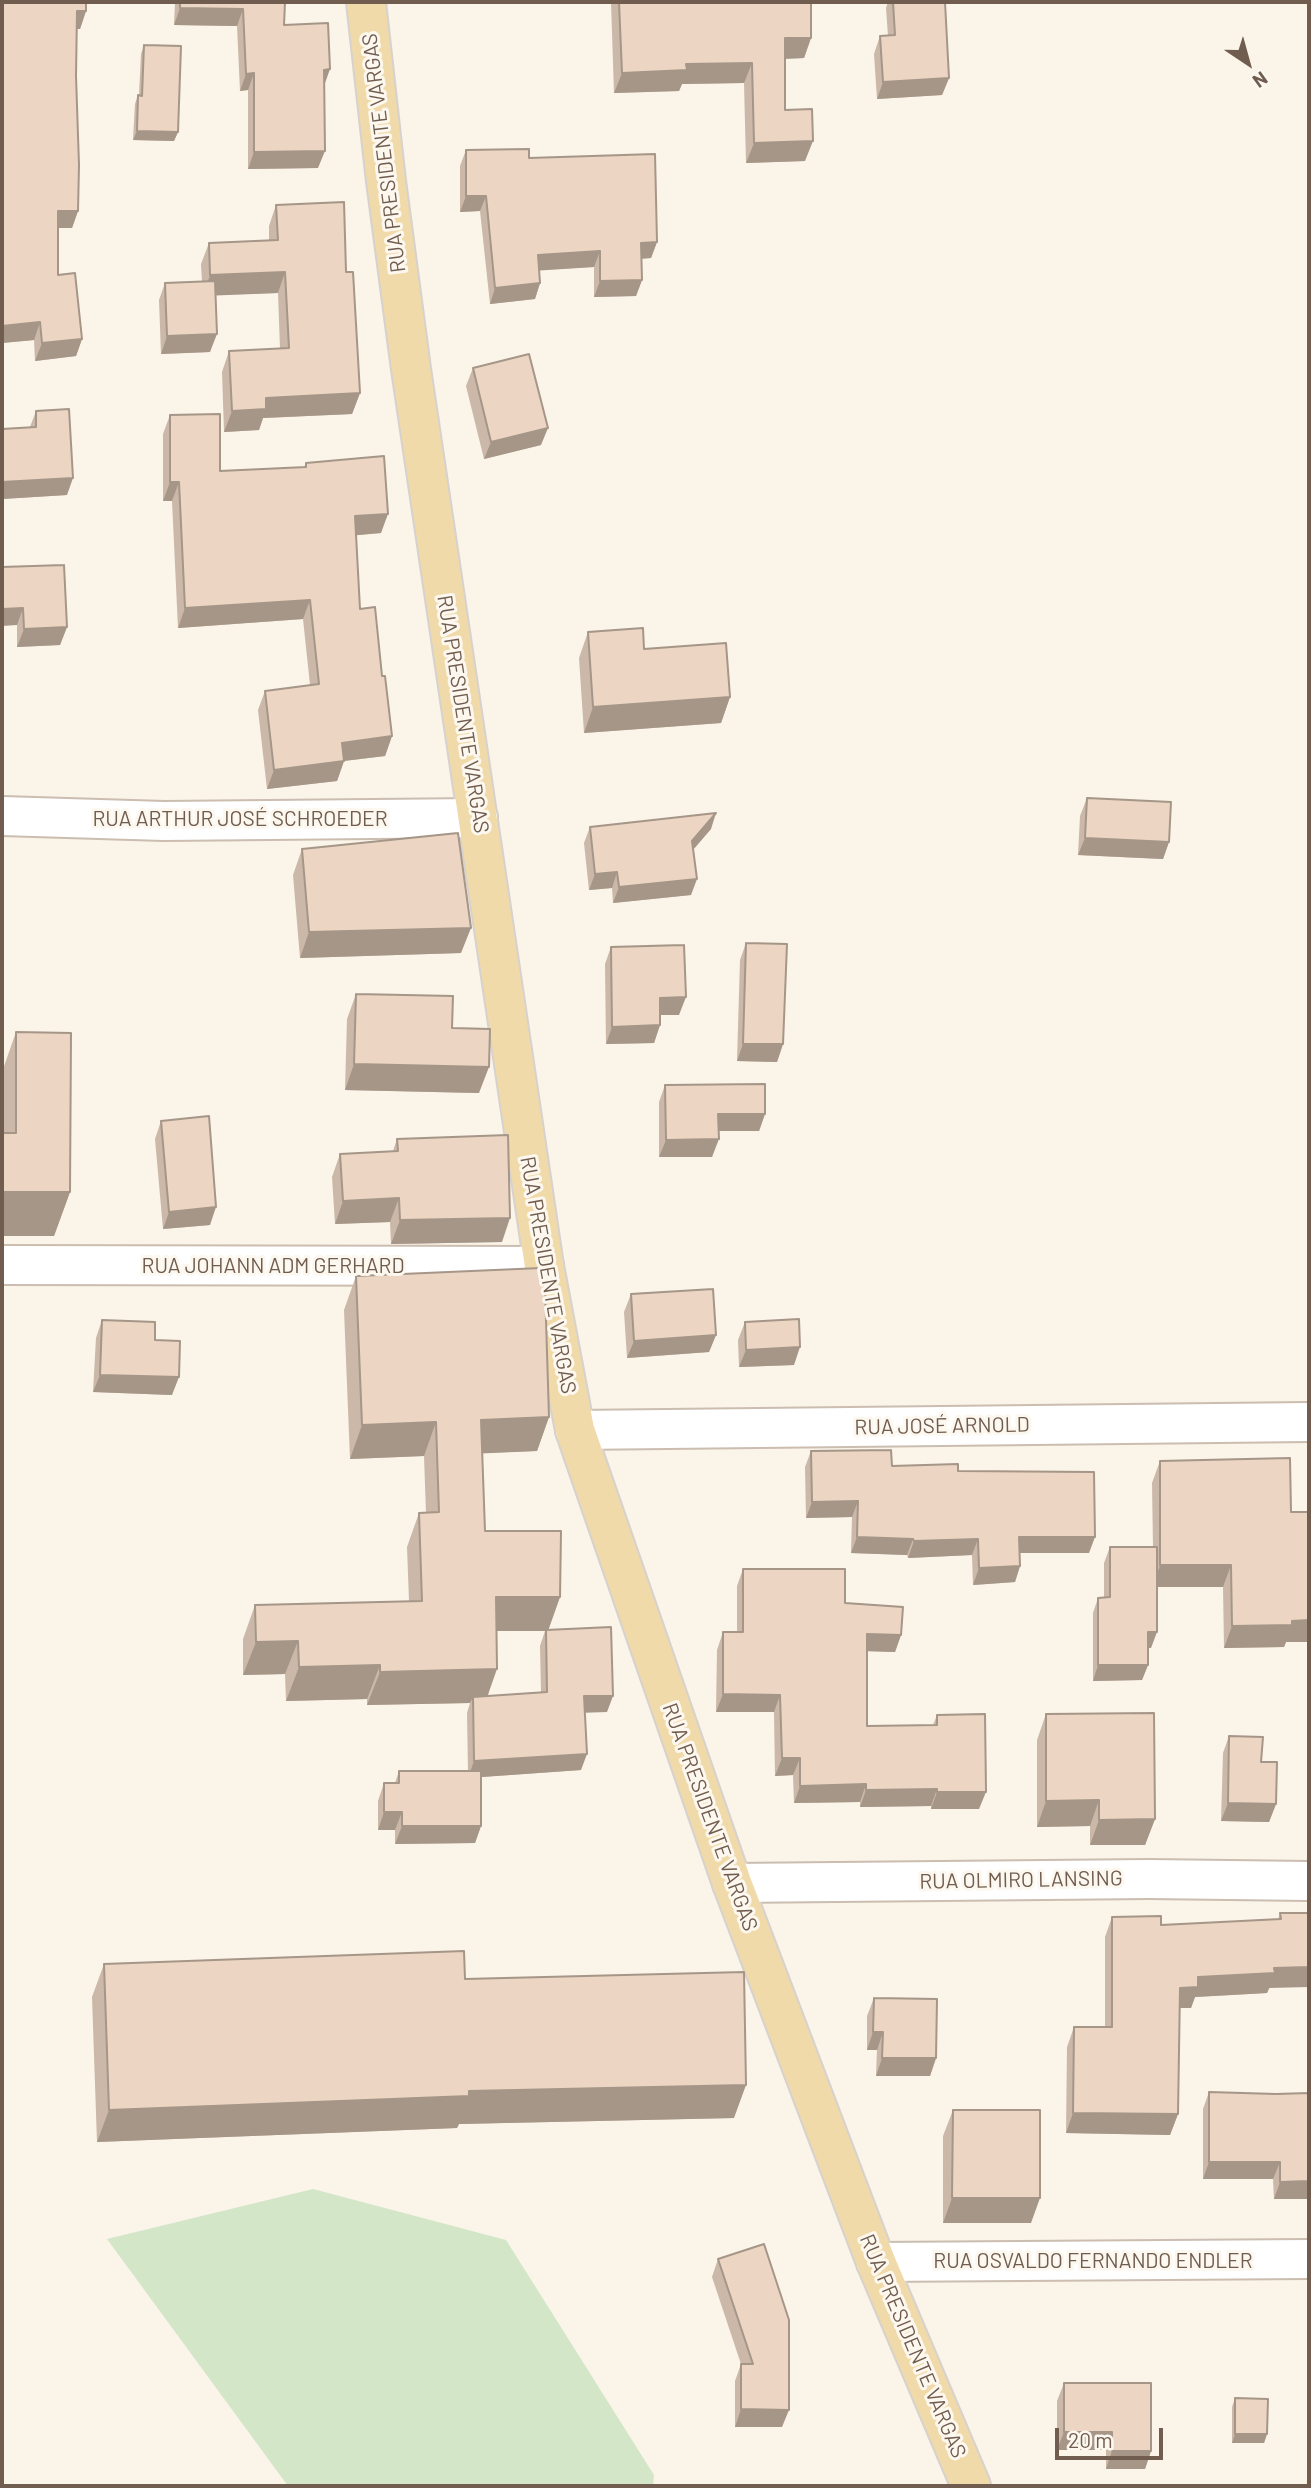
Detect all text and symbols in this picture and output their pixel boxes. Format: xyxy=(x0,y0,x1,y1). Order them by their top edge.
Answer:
north arrow xyxy=(1213,28,1283,98)
street label: RUA PRESIDENTE VARGAS xyxy=(357,32,411,274)
text: N xyxy=(1249,67,1273,93)
street label: RUA PRESIDENTE VARGAS xyxy=(432,593,494,835)
street label: RUA ARTHUR JOSÉ SCHROEDER xyxy=(92,806,388,832)
street label: RUA PRESIDENTE VARGAS xyxy=(515,1154,581,1396)
street label: RUA JOHANN ADM GERHARD xyxy=(142,1253,404,1279)
street label: RUA JOSÉ ARNOLD xyxy=(854,1412,1030,1440)
street label: RUA PRESIDENTE VARGAS xyxy=(657,1700,763,1934)
street label: RUA OLMIRO LANSING xyxy=(919,1866,1123,1894)
street label: RUA PRESIDENTE VARGAS xyxy=(854,2230,972,2462)
street label: RUA OSVALDO FERNANDO ENDLER xyxy=(933,2248,1253,2274)
scale bar xyxy=(1059,2414,1168,2458)
text: 20 m xyxy=(1068,2427,1113,2452)

